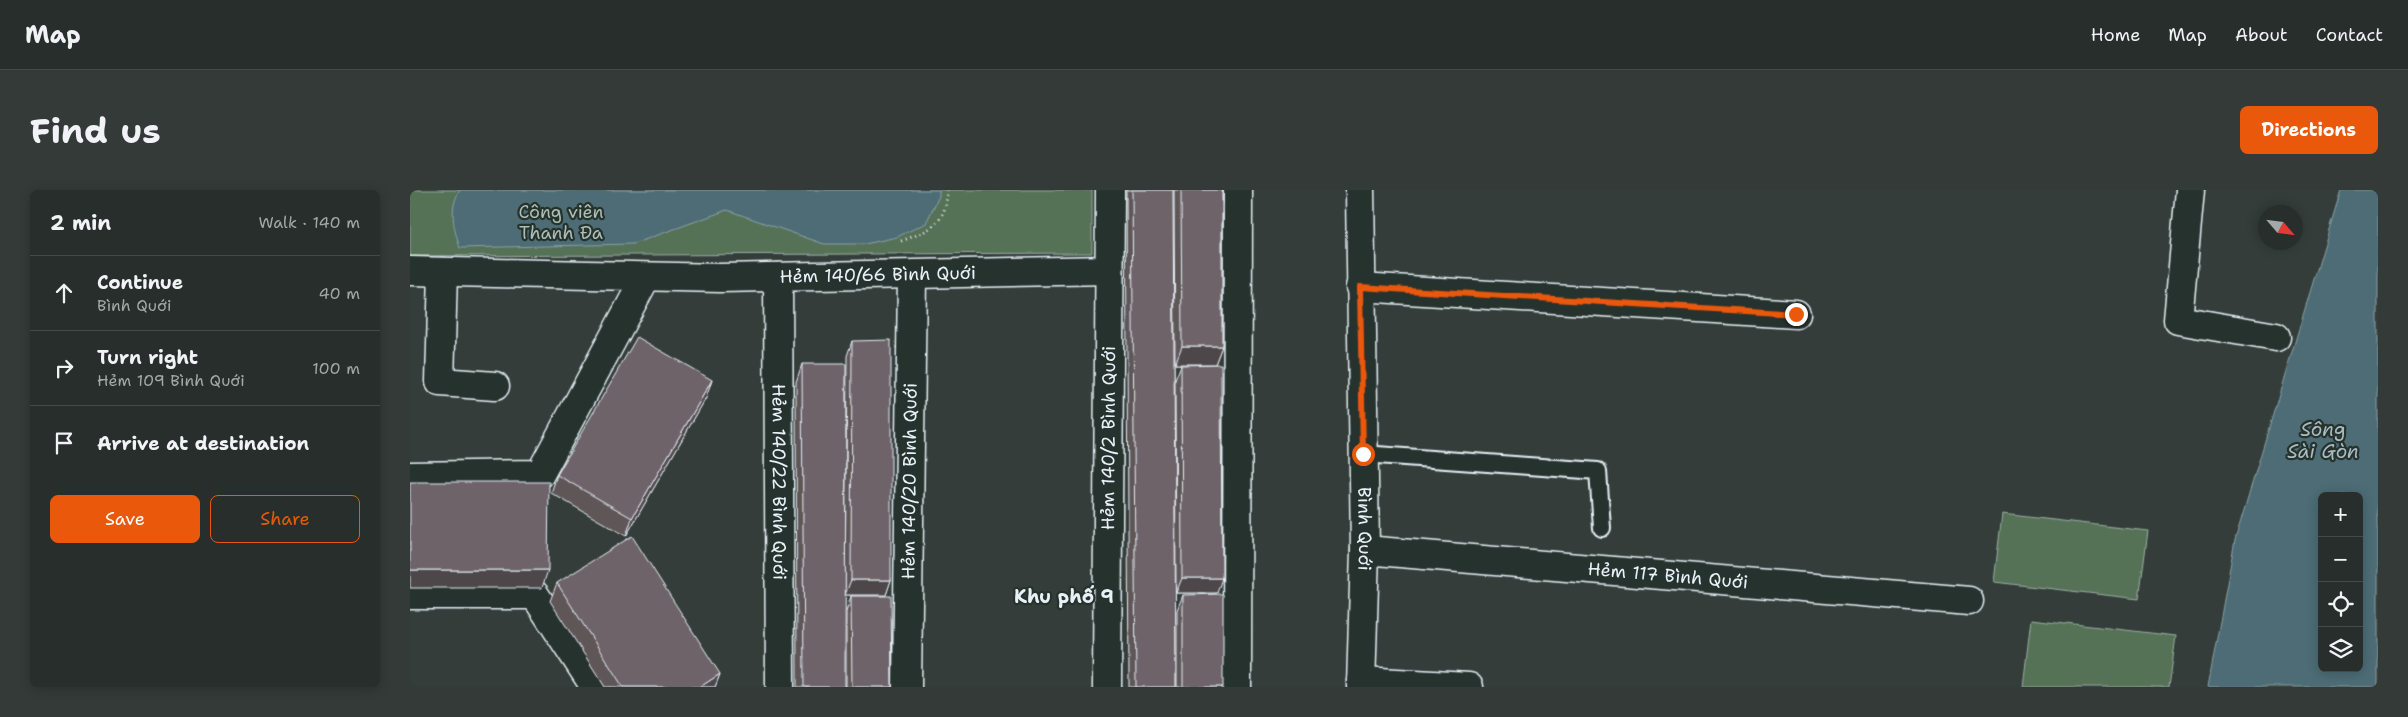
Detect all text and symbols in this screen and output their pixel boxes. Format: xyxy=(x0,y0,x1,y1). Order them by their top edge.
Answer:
text: Map xyxy=(25,19,81,51)
text: Home xyxy=(2091,23,2140,47)
text: Map xyxy=(2168,23,2207,47)
text: About xyxy=(2235,23,2288,47)
text: Contact xyxy=(2316,23,2383,47)
button: Directions xyxy=(2240,106,2378,154)
text: Find us xyxy=(30,107,161,154)
park label: Công viên Thanh Đa xyxy=(518,200,604,245)
north arrow xyxy=(2258,205,2303,250)
text: 2 min xyxy=(50,209,111,237)
text: Walk · 140 m xyxy=(258,212,360,233)
street label: Hẻm 140/66 Bình Quới xyxy=(779,261,976,289)
text: Continue xyxy=(97,270,183,295)
icon: ahead xyxy=(50,279,78,307)
text: 40 m xyxy=(318,283,360,304)
text: Bình Quới xyxy=(97,295,172,316)
route end xyxy=(1785,303,1808,326)
text: Turn right xyxy=(97,345,198,370)
street label: Hẻm 140/2 Bình Quới xyxy=(1096,346,1121,530)
icon: right xyxy=(50,354,78,382)
text: 100 m xyxy=(312,358,360,379)
text: Hẻm 109 Bình Quới xyxy=(97,370,245,391)
street label: Hẻm 140/20 Bình Quới xyxy=(896,383,923,579)
street label: Hẻm 140/22 Bình Quới xyxy=(767,384,791,580)
water label: Sông Sài Gòn xyxy=(2287,417,2359,464)
icon: arrive xyxy=(50,429,78,457)
text: Arrive at destination xyxy=(97,431,309,456)
route start xyxy=(1352,443,1375,466)
street label: Bình Quới xyxy=(1352,487,1377,571)
map controls xyxy=(2318,492,2363,672)
button: + xyxy=(2318,492,2363,537)
button: Save xyxy=(50,495,200,543)
button: Share xyxy=(210,495,360,543)
button: − xyxy=(2318,537,2363,582)
street label: Hẻm 117 Bình Quới xyxy=(1587,557,1749,594)
button: locate xyxy=(2318,582,2363,627)
district label: Khu phố 9 xyxy=(1014,584,1114,609)
button: layers xyxy=(2318,627,2363,672)

